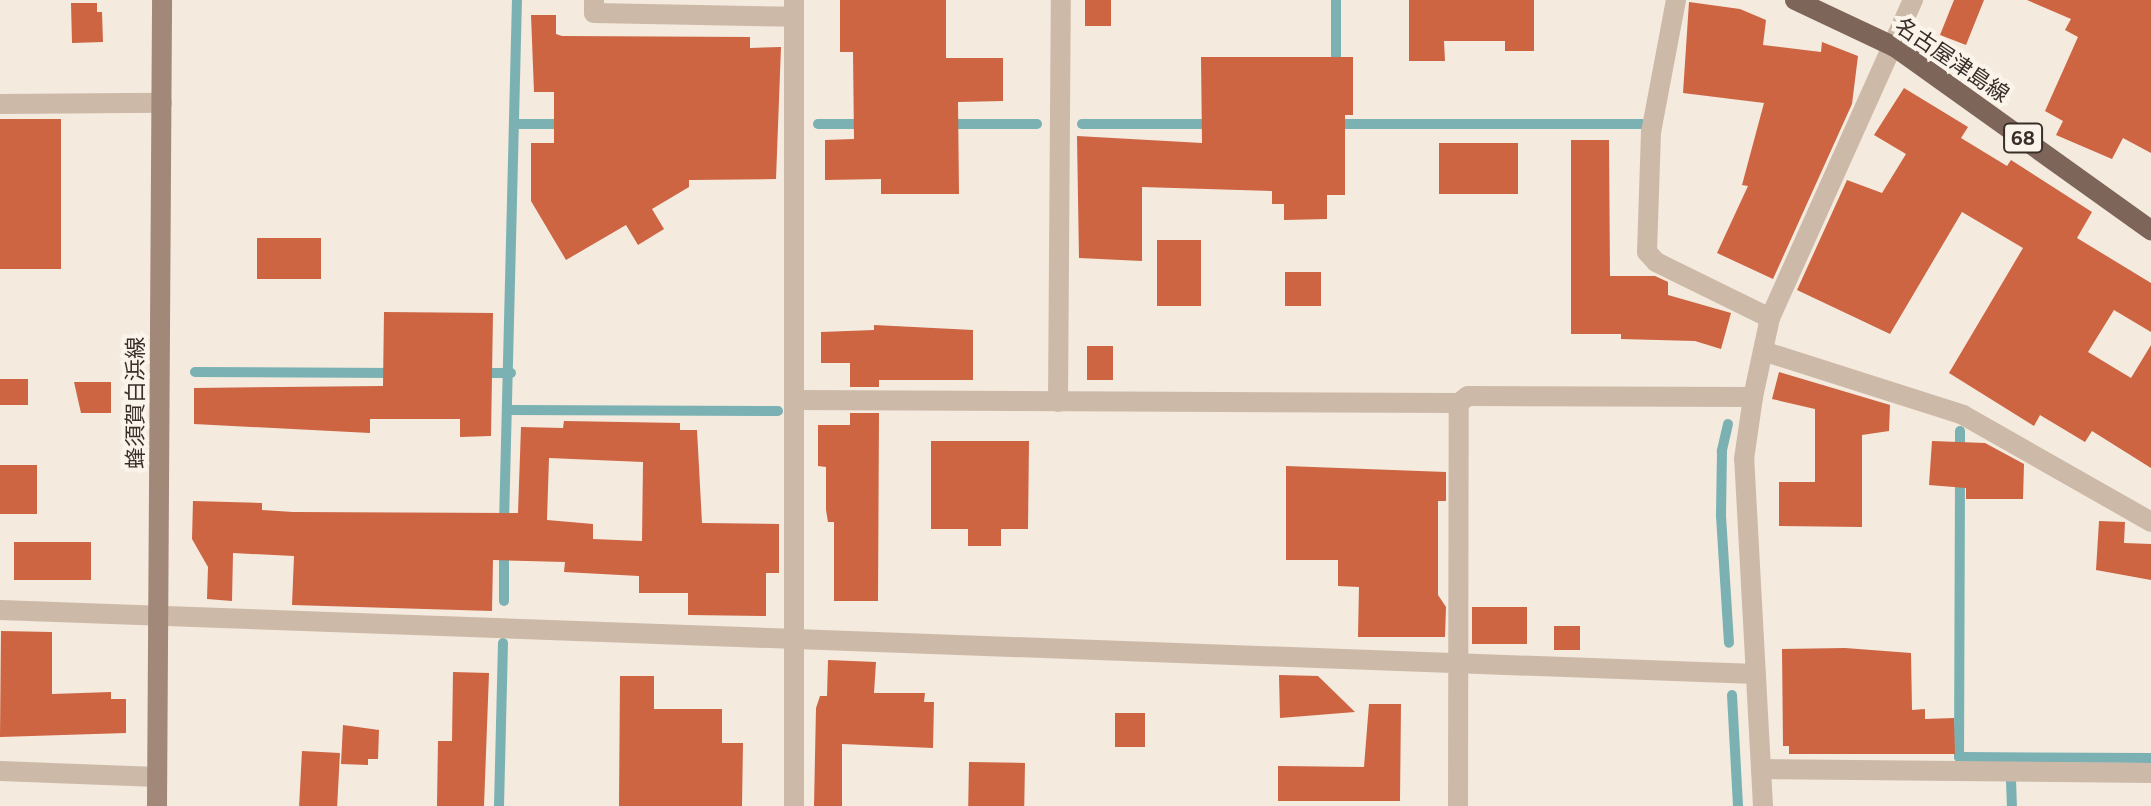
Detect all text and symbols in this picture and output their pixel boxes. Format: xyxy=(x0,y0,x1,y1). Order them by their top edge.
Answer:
street label: 名古屋津島線 xyxy=(1890,12,2014,108)
road number: 68 xyxy=(2003,122,2043,154)
street label: 蜂須賀白浜線 xyxy=(123,337,149,469)

